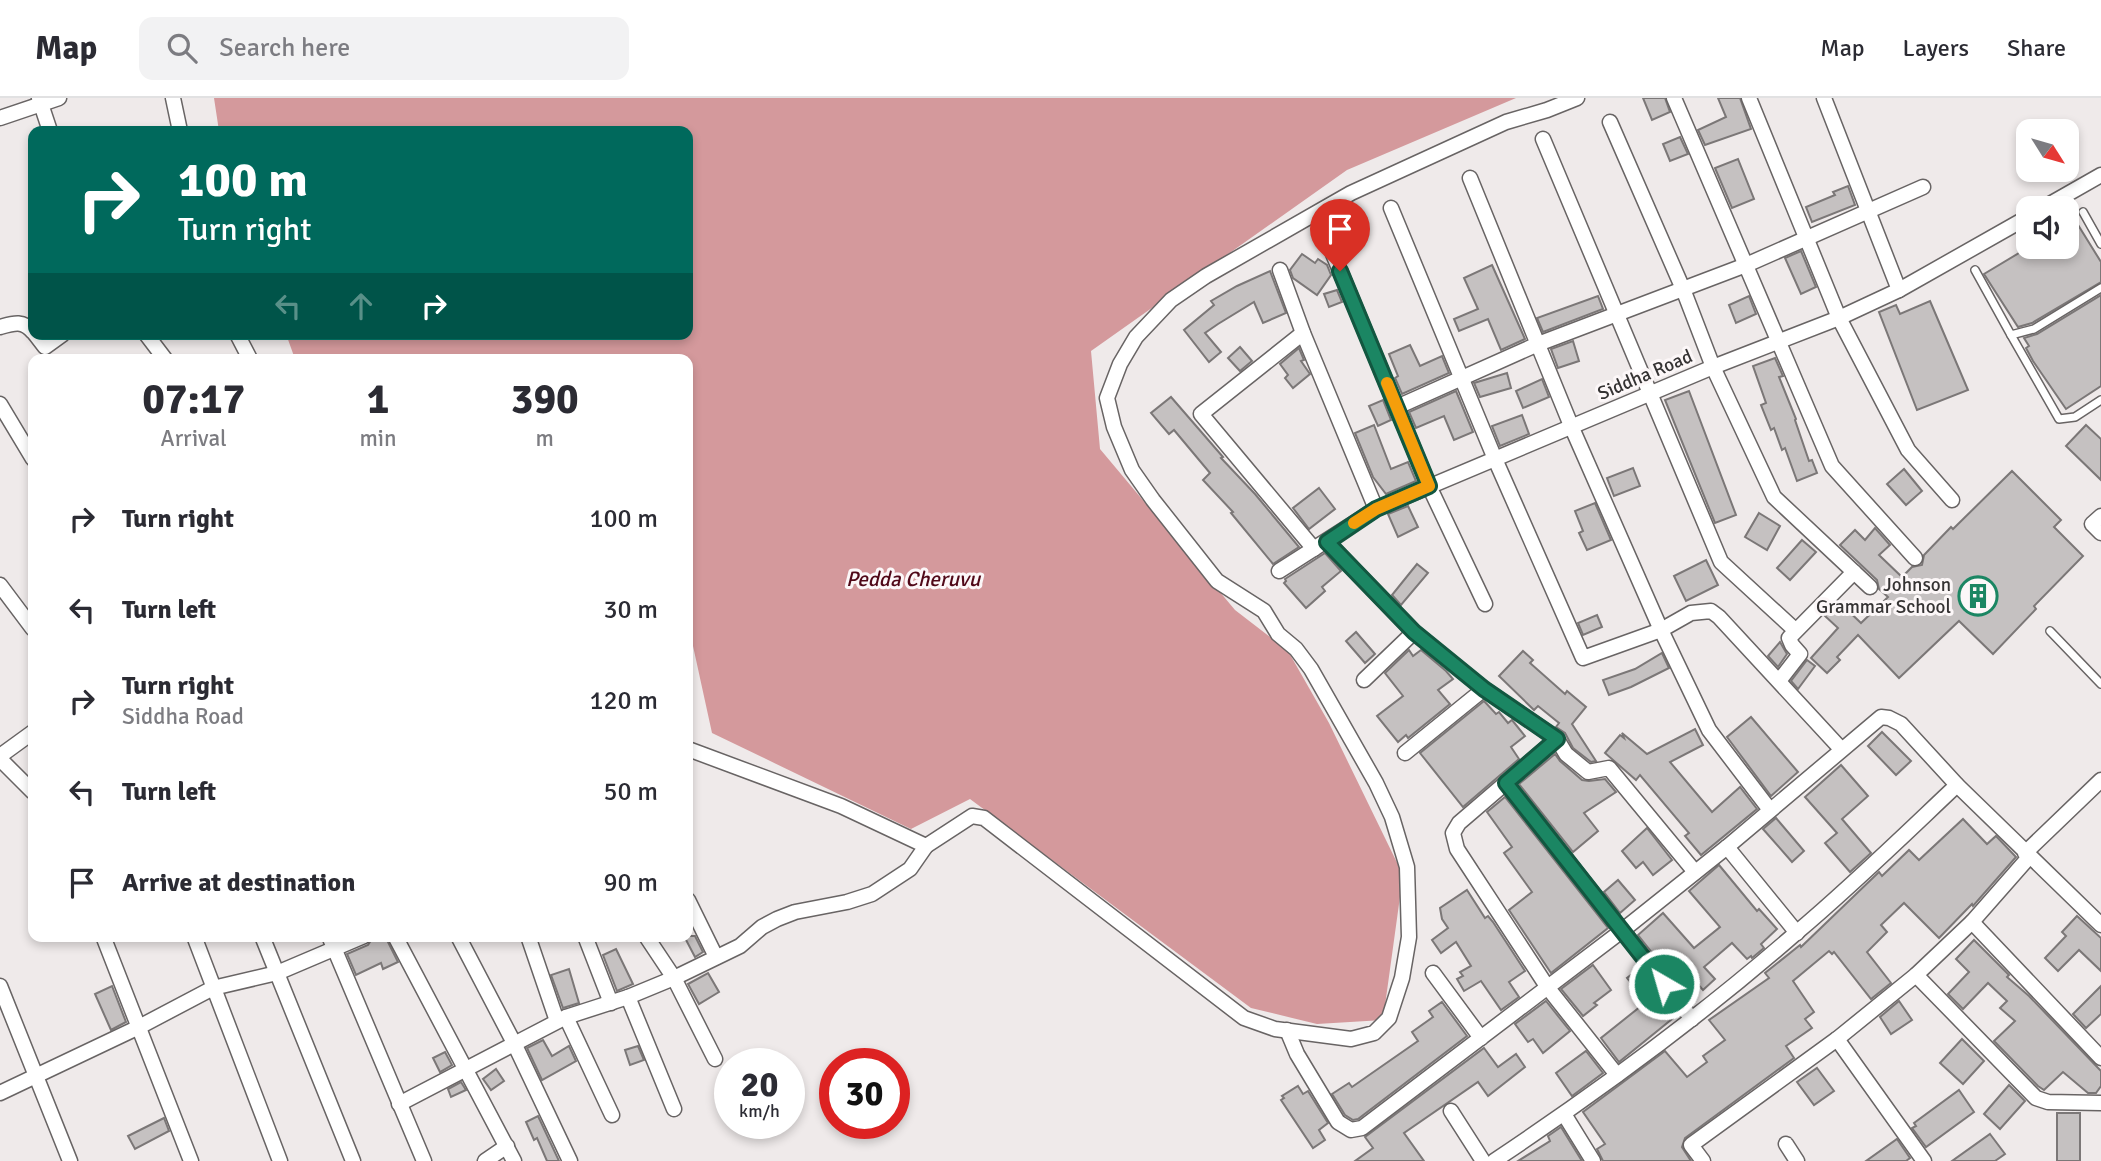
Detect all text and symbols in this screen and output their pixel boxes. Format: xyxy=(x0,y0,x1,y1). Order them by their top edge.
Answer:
search box xyxy=(139,17,629,80)
text: Map xyxy=(35,28,97,69)
icon: search xyxy=(163,29,201,67)
text: Search here xyxy=(219,32,350,64)
text: Map xyxy=(1820,33,1865,63)
text: Layers xyxy=(1903,33,1969,63)
text: Share xyxy=(2007,33,2066,63)
north arrow xyxy=(2016,119,2079,182)
map controls xyxy=(2016,119,2079,259)
text: 100 m xyxy=(178,150,308,210)
icon: right xyxy=(63,154,154,245)
button: sound xyxy=(2016,196,2079,259)
pin xyxy=(1310,199,1370,271)
text: Turn right xyxy=(178,210,311,249)
icon: arrive xyxy=(1321,210,1359,248)
icon: left xyxy=(269,287,307,325)
icon: ahead xyxy=(342,287,380,325)
icon: right xyxy=(415,287,453,325)
street label: Siddha Road xyxy=(1594,344,1696,406)
text: 07:17 xyxy=(142,374,245,425)
text: 1 xyxy=(367,374,389,425)
text: 390 xyxy=(511,374,579,425)
text: Arrival xyxy=(161,424,227,453)
text: min xyxy=(359,424,397,453)
text: m xyxy=(536,424,554,453)
icon: right xyxy=(63,500,101,538)
text: Turn right xyxy=(122,503,234,535)
text: 100 m xyxy=(589,503,658,535)
water label: Pedda Cheruvu xyxy=(846,566,982,592)
place label: Johnson Grammar School xyxy=(1816,573,1951,619)
building icon: Johnson Grammar School xyxy=(1957,575,1999,617)
icon: left xyxy=(63,591,101,629)
text: Turn left xyxy=(122,594,216,626)
text: 30 m xyxy=(603,594,658,626)
text: Turn right xyxy=(122,670,234,702)
icon: right xyxy=(63,682,101,720)
text: 120 m xyxy=(589,685,658,717)
text: Siddha Road xyxy=(122,702,244,731)
icon: left xyxy=(63,773,101,811)
text: Turn left xyxy=(122,776,216,808)
text: 50 m xyxy=(603,776,658,808)
icon: arrive xyxy=(63,864,101,902)
text: Arrive at destination xyxy=(122,867,355,899)
text: 90 m xyxy=(603,867,658,899)
position arrow xyxy=(1627,947,1701,1021)
speed limit sign: 30 xyxy=(819,1048,910,1139)
text: 20 xyxy=(741,1063,778,1106)
text: km/h xyxy=(739,1100,780,1122)

